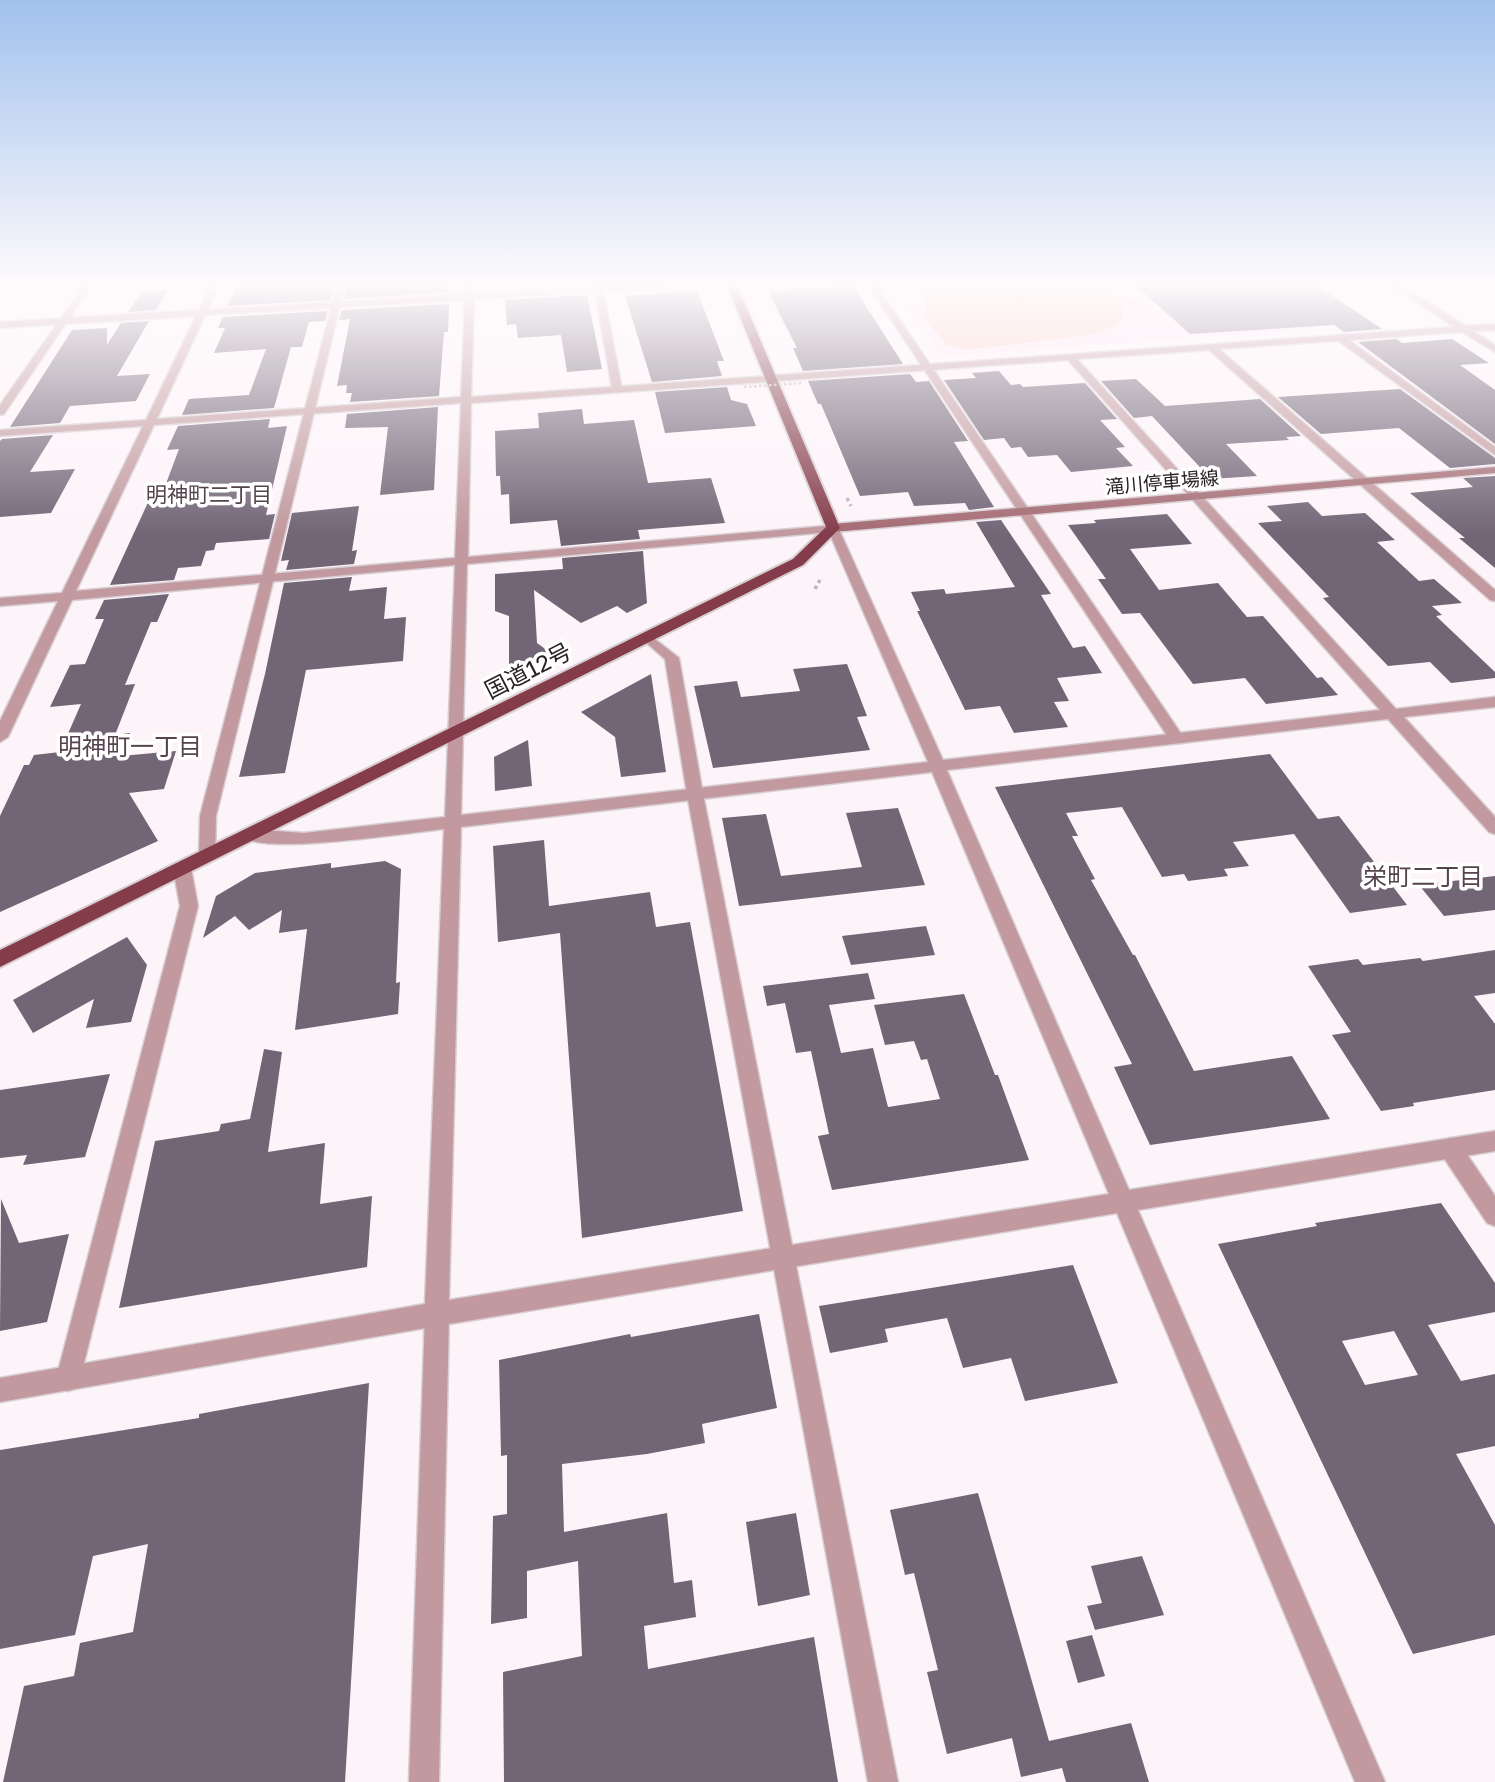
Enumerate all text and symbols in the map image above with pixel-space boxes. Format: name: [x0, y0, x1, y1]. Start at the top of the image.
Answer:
street label: 滝川停車場線: [1104, 465, 1220, 498]
district label: 明神町二丁目: [146, 481, 272, 507]
street label: 国道12号: [480, 636, 576, 704]
district label: 明神町一丁目: [58, 731, 202, 760]
district label: 栄町二丁目: [1363, 861, 1483, 890]

